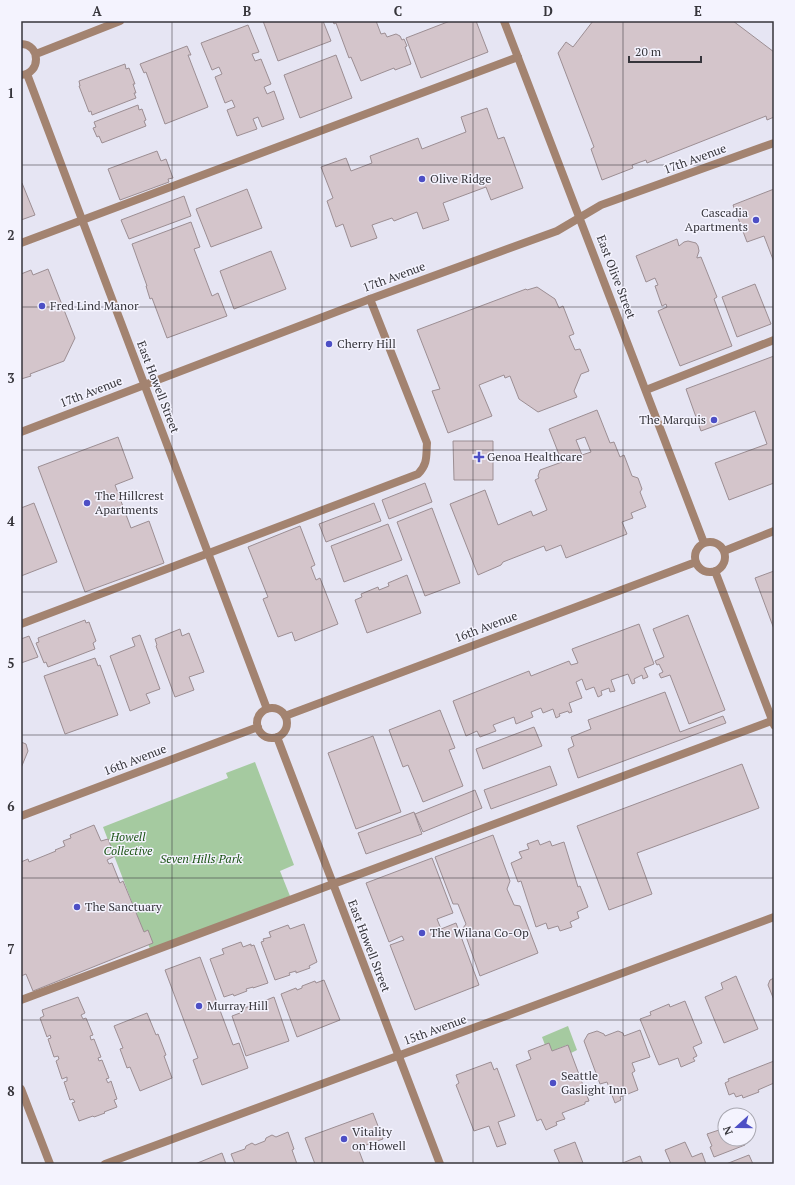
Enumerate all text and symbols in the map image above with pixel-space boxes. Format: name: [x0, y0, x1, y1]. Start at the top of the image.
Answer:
text: A: [92, 2, 102, 20]
text: B: [243, 2, 251, 20]
text: C: [394, 2, 402, 20]
text: D: [543, 2, 553, 20]
text: E: [694, 2, 702, 20]
scale bar: [629, 38, 701, 64]
text: 20 m: [635, 44, 662, 59]
text: 1: [7, 84, 15, 102]
street label: 17th Avenue: [661, 140, 728, 177]
place label: Olive Ridge: [430, 171, 491, 186]
marker: Olive Ridge: [417, 174, 427, 184]
place label: Cascadia Apartments: [685, 205, 748, 234]
marker: Cascadia Apartments: [751, 215, 761, 225]
text: 2: [7, 226, 15, 244]
street label: East Olive Street: [594, 233, 640, 321]
street label: 17th Avenue: [360, 258, 427, 295]
place label: Fred Lind Manor: [50, 298, 139, 313]
marker: Fred Lind Manor: [37, 301, 47, 311]
place label: Cherry Hill: [337, 336, 396, 351]
street label: East Howell Street: [134, 339, 183, 436]
marker: Cherry Hill: [324, 339, 334, 349]
text: 3: [7, 369, 15, 387]
street label: 17th Avenue: [57, 373, 124, 410]
place label: The Marquis: [639, 412, 706, 427]
marker: The Marquis: [709, 415, 719, 425]
place label: Genoa Healthcare: [487, 449, 582, 464]
marker: Genoa Healthcare: [474, 452, 484, 462]
place label: The Hillcrest Apartments: [95, 488, 164, 517]
marker: The Hillcrest Apartments: [82, 498, 92, 508]
text: 4: [7, 512, 15, 530]
street label: 16th Avenue: [452, 608, 519, 645]
text: 5: [7, 654, 15, 672]
street label: 16th Avenue: [101, 741, 168, 778]
text: 6: [7, 797, 15, 815]
park label: Howell Collective: [104, 829, 153, 858]
park label: Seven Hills Park: [160, 851, 242, 866]
street label: East Howell Street: [345, 898, 394, 995]
place label: The Sanctuary: [85, 899, 163, 914]
marker: The Sanctuary: [72, 902, 82, 912]
place label: The Wilana Co-Op: [430, 925, 529, 940]
marker: The Wilana Co-Op: [417, 928, 427, 938]
text: 7: [7, 940, 15, 958]
place label: Murray Hill: [207, 998, 269, 1013]
marker: Murray Hill: [194, 1001, 204, 1011]
street label: 15th Avenue: [401, 1011, 469, 1048]
place label: Seattle Gaslight Inn: [561, 1068, 627, 1097]
marker: Seattle Gaslight Inn: [548, 1078, 558, 1088]
text: 8: [7, 1082, 15, 1100]
north arrow: [717, 1107, 757, 1147]
place label: Vitality on Howell: [352, 1124, 406, 1153]
text: N: [719, 1124, 736, 1137]
marker: Vitality on Howell: [339, 1134, 349, 1144]

